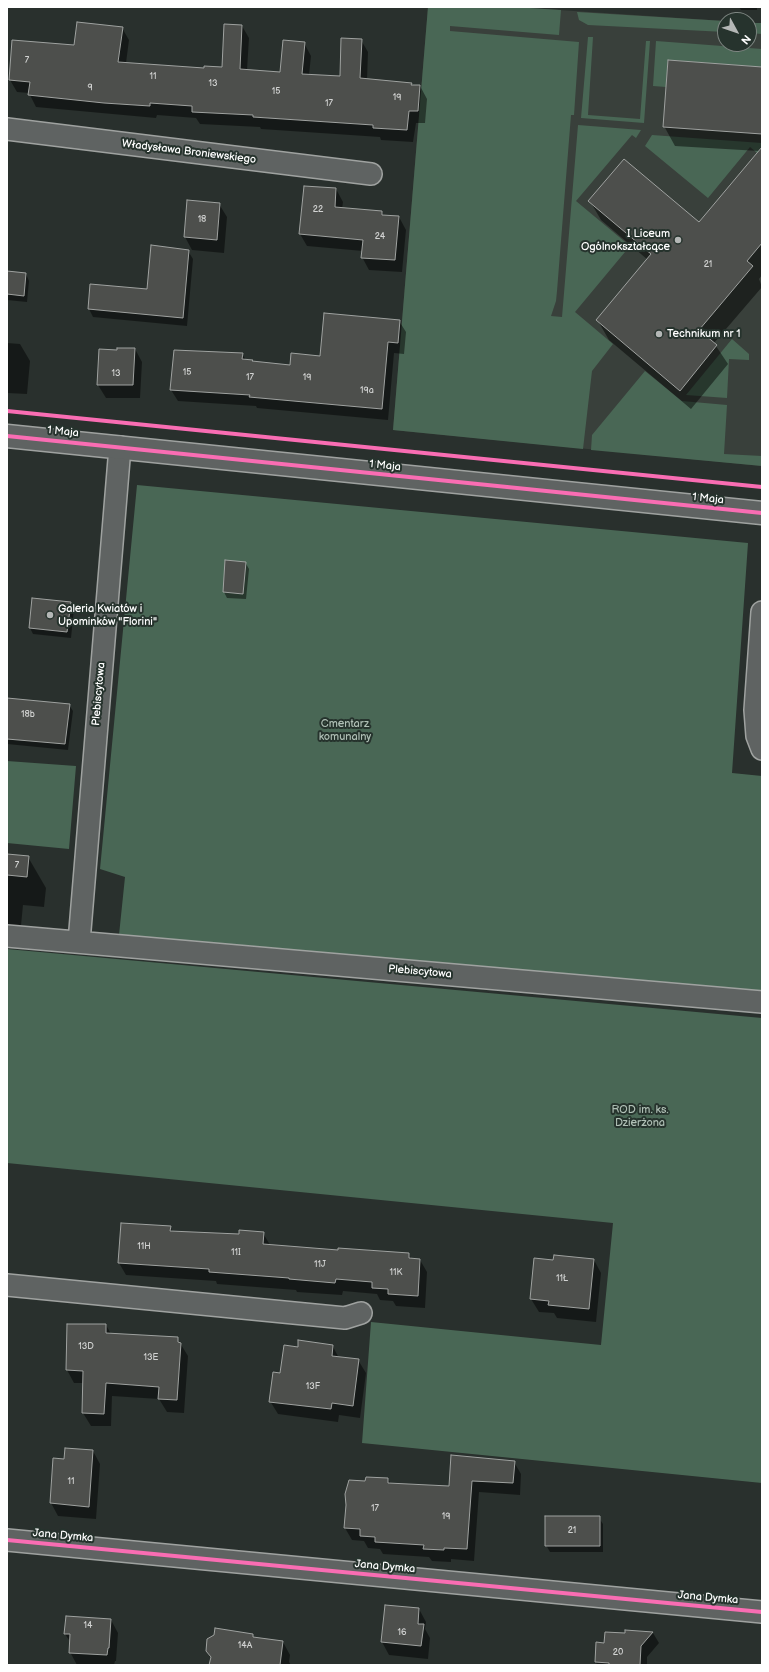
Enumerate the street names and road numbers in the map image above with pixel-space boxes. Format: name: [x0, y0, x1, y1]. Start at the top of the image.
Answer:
street label: Władysława Broniewskiego: [121, 137, 257, 167]
street label: 1 Maja: [47, 424, 79, 440]
street label: 1 Maja: [369, 458, 401, 474]
street label: 1 Maja: [692, 491, 724, 507]
street label: Plebiscytowa: [90, 662, 108, 726]
street label: Plebiscytowa: [388, 963, 452, 981]
street label: Jana Dymka: [32, 1527, 94, 1545]
street label: Jana Dymka: [354, 1558, 416, 1576]
street label: Jana Dymka: [677, 1589, 739, 1607]

